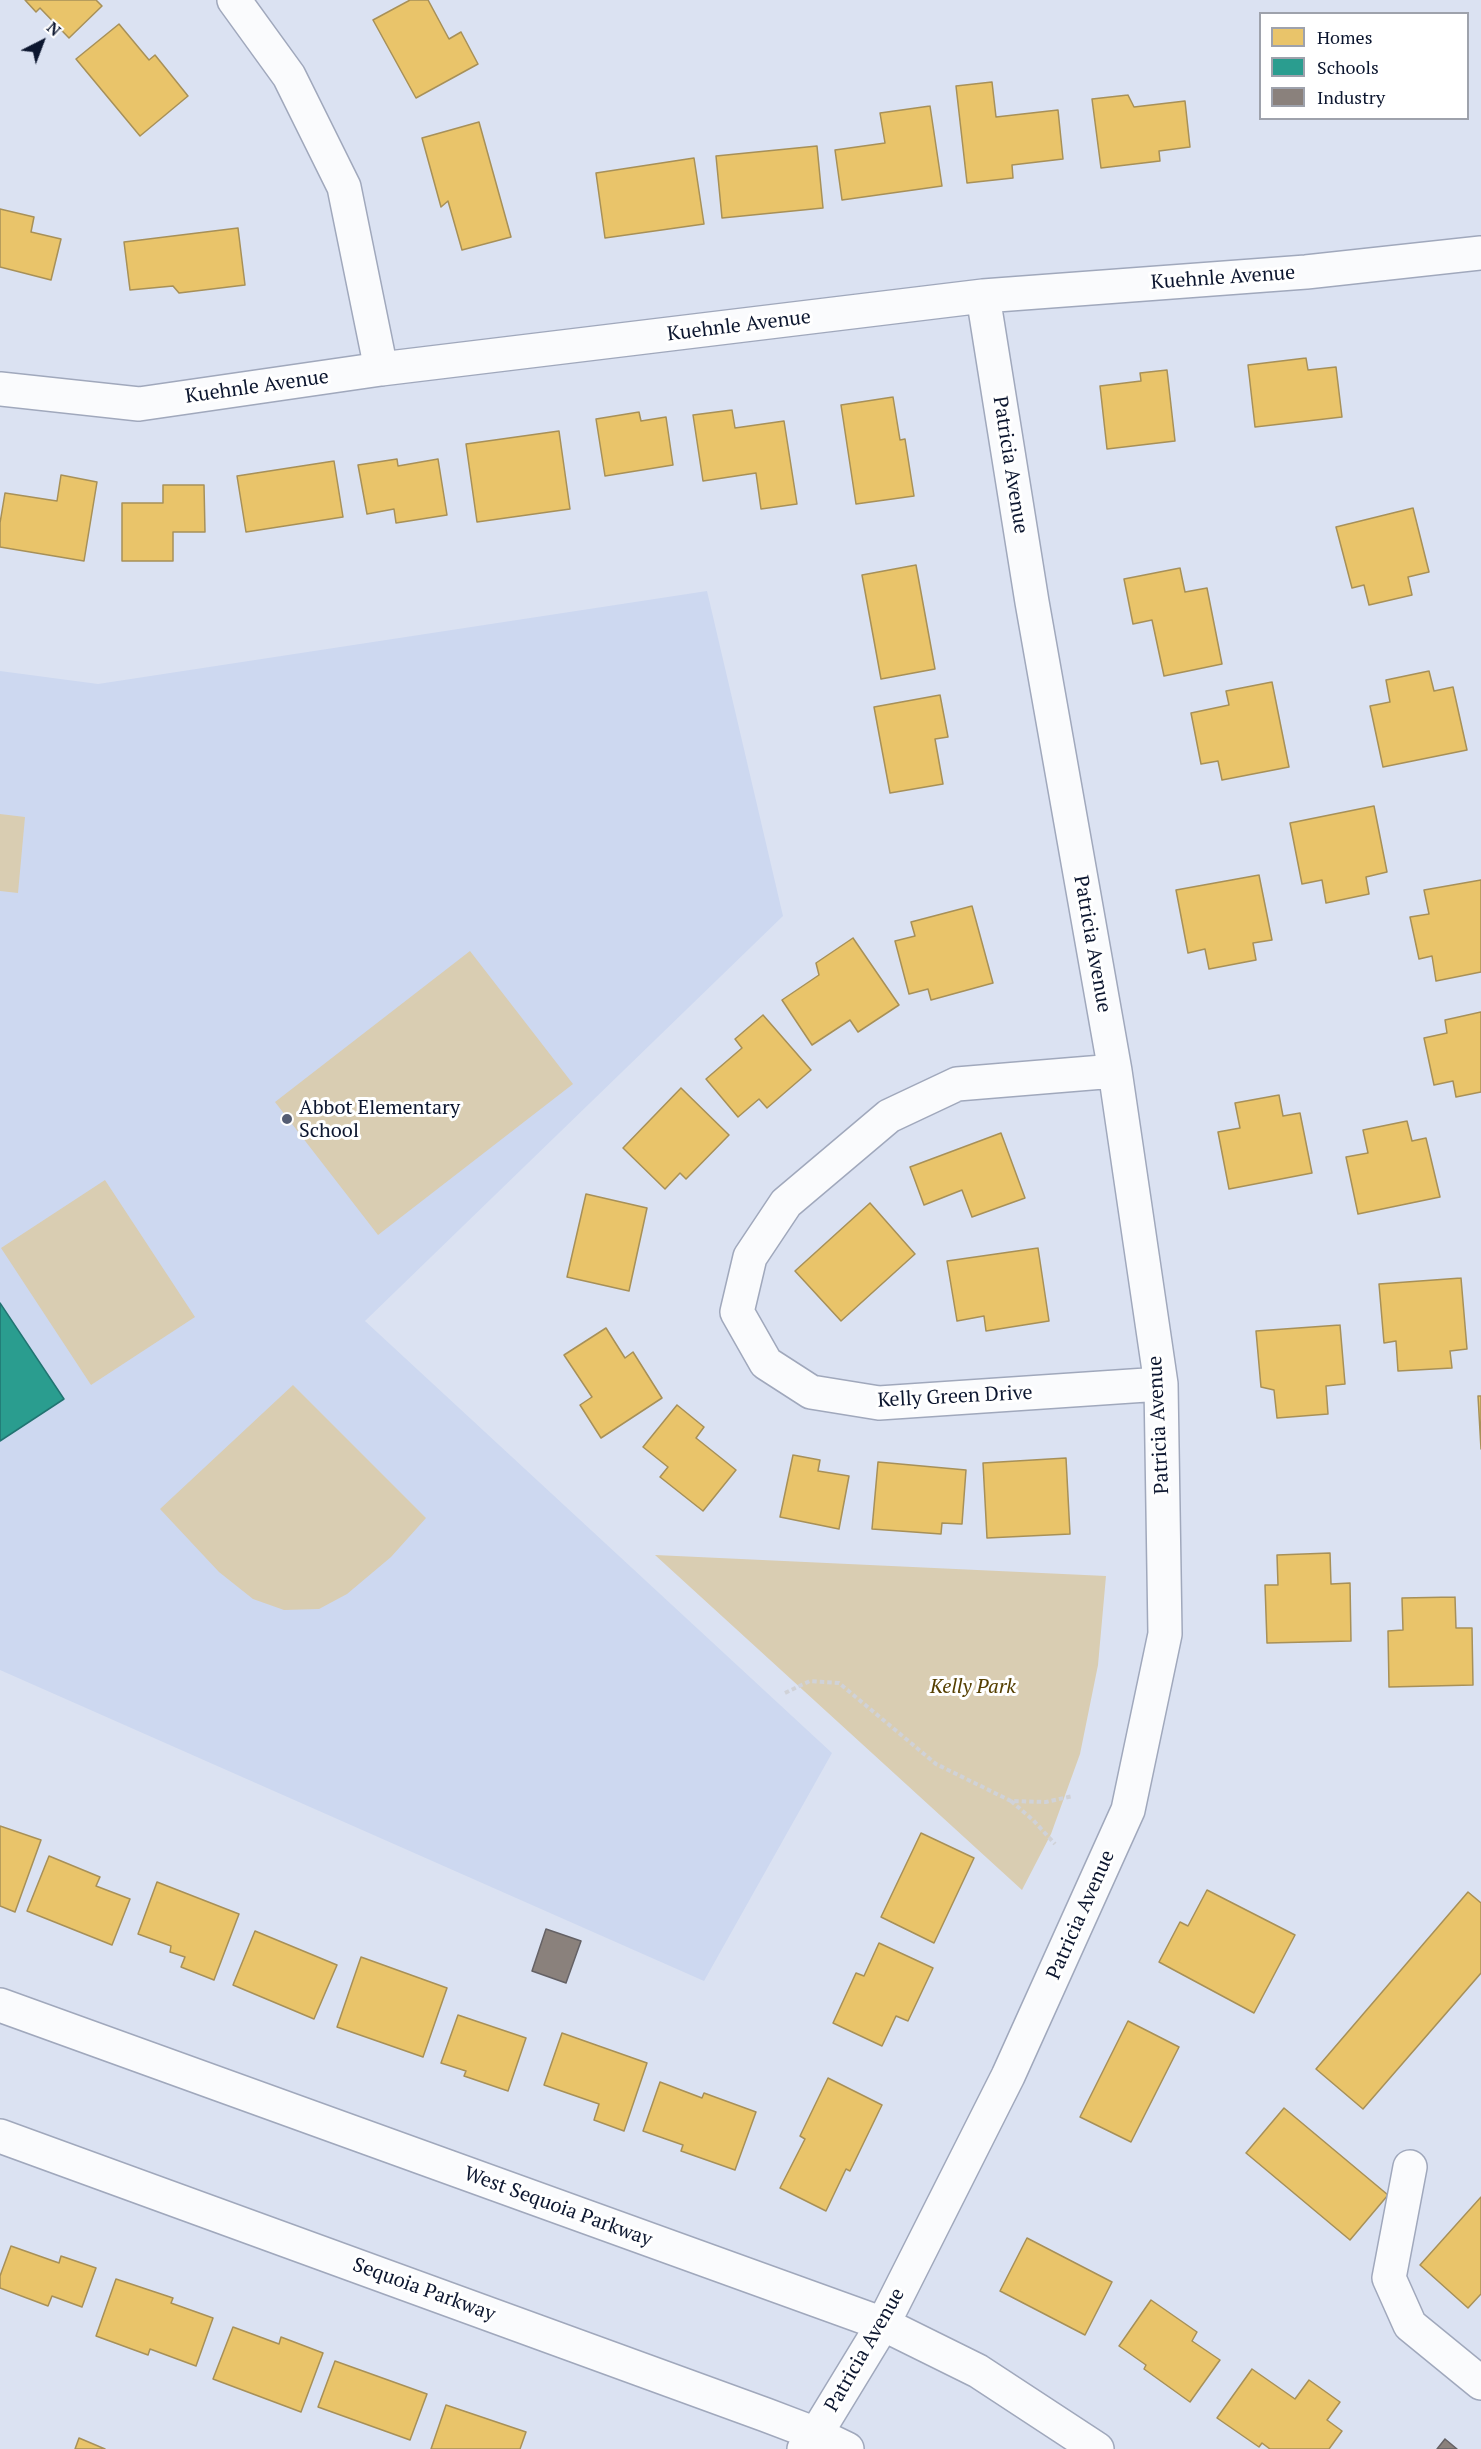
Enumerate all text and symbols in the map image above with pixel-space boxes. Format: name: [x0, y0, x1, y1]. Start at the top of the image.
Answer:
north arrow: [12, 12, 72, 72]
legend: [1259, 12, 1469, 120]
text: N: [42, 16, 66, 41]
text: Homes: [1317, 25, 1372, 49]
text: Schools: [1317, 55, 1379, 79]
text: Industry: [1317, 85, 1385, 109]
street label: Kuehnle Avenue: [1150, 261, 1296, 295]
street label: Kuehnle Avenue: [666, 305, 812, 347]
street label: Kuehnle Avenue: [184, 365, 330, 409]
street label: Patricia Avenue: [987, 395, 1033, 535]
street label: Patricia Avenue: [1068, 874, 1116, 1014]
place label: Abbot Elementary School: [299, 1096, 460, 1143]
marker: Abbot Elementary School: [280, 1112, 294, 1126]
street label: Patricia Avenue: [1143, 1355, 1175, 1495]
street label: Kelly Green Drive: [877, 1381, 1033, 1413]
park label: Kelly Park: [930, 1675, 1016, 1699]
street label: Patricia Avenue: [1042, 1847, 1120, 1983]
street label: West Sequoia Parkway: [461, 2162, 655, 2252]
street label: Sequoia Parkway: [349, 2253, 499, 2327]
street label: Patricia Avenue: [820, 2284, 910, 2416]

